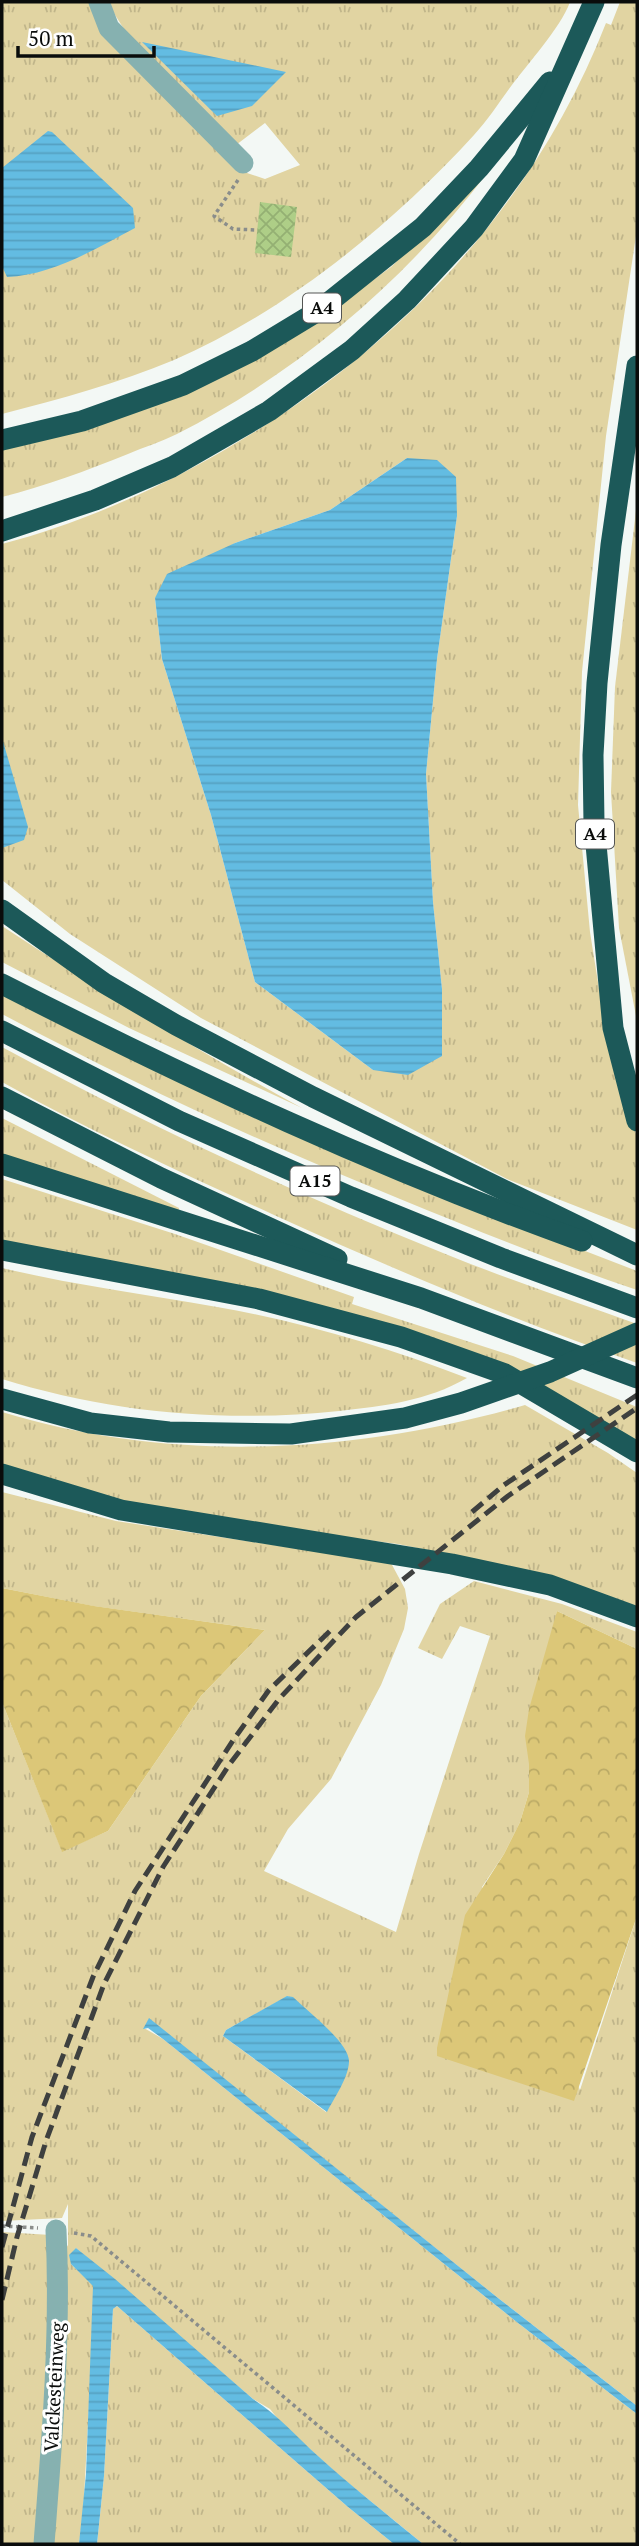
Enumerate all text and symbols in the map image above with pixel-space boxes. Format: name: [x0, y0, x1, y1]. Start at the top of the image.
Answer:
scale bar: [18, 14, 154, 58]
text: 50 m: [28, 24, 74, 52]
road number: A4: [303, 294, 341, 322]
road number: A4: [576, 820, 614, 848]
road number: A15: [290, 1166, 340, 1196]
street label: Valckesteinweg: [38, 2321, 69, 2452]

